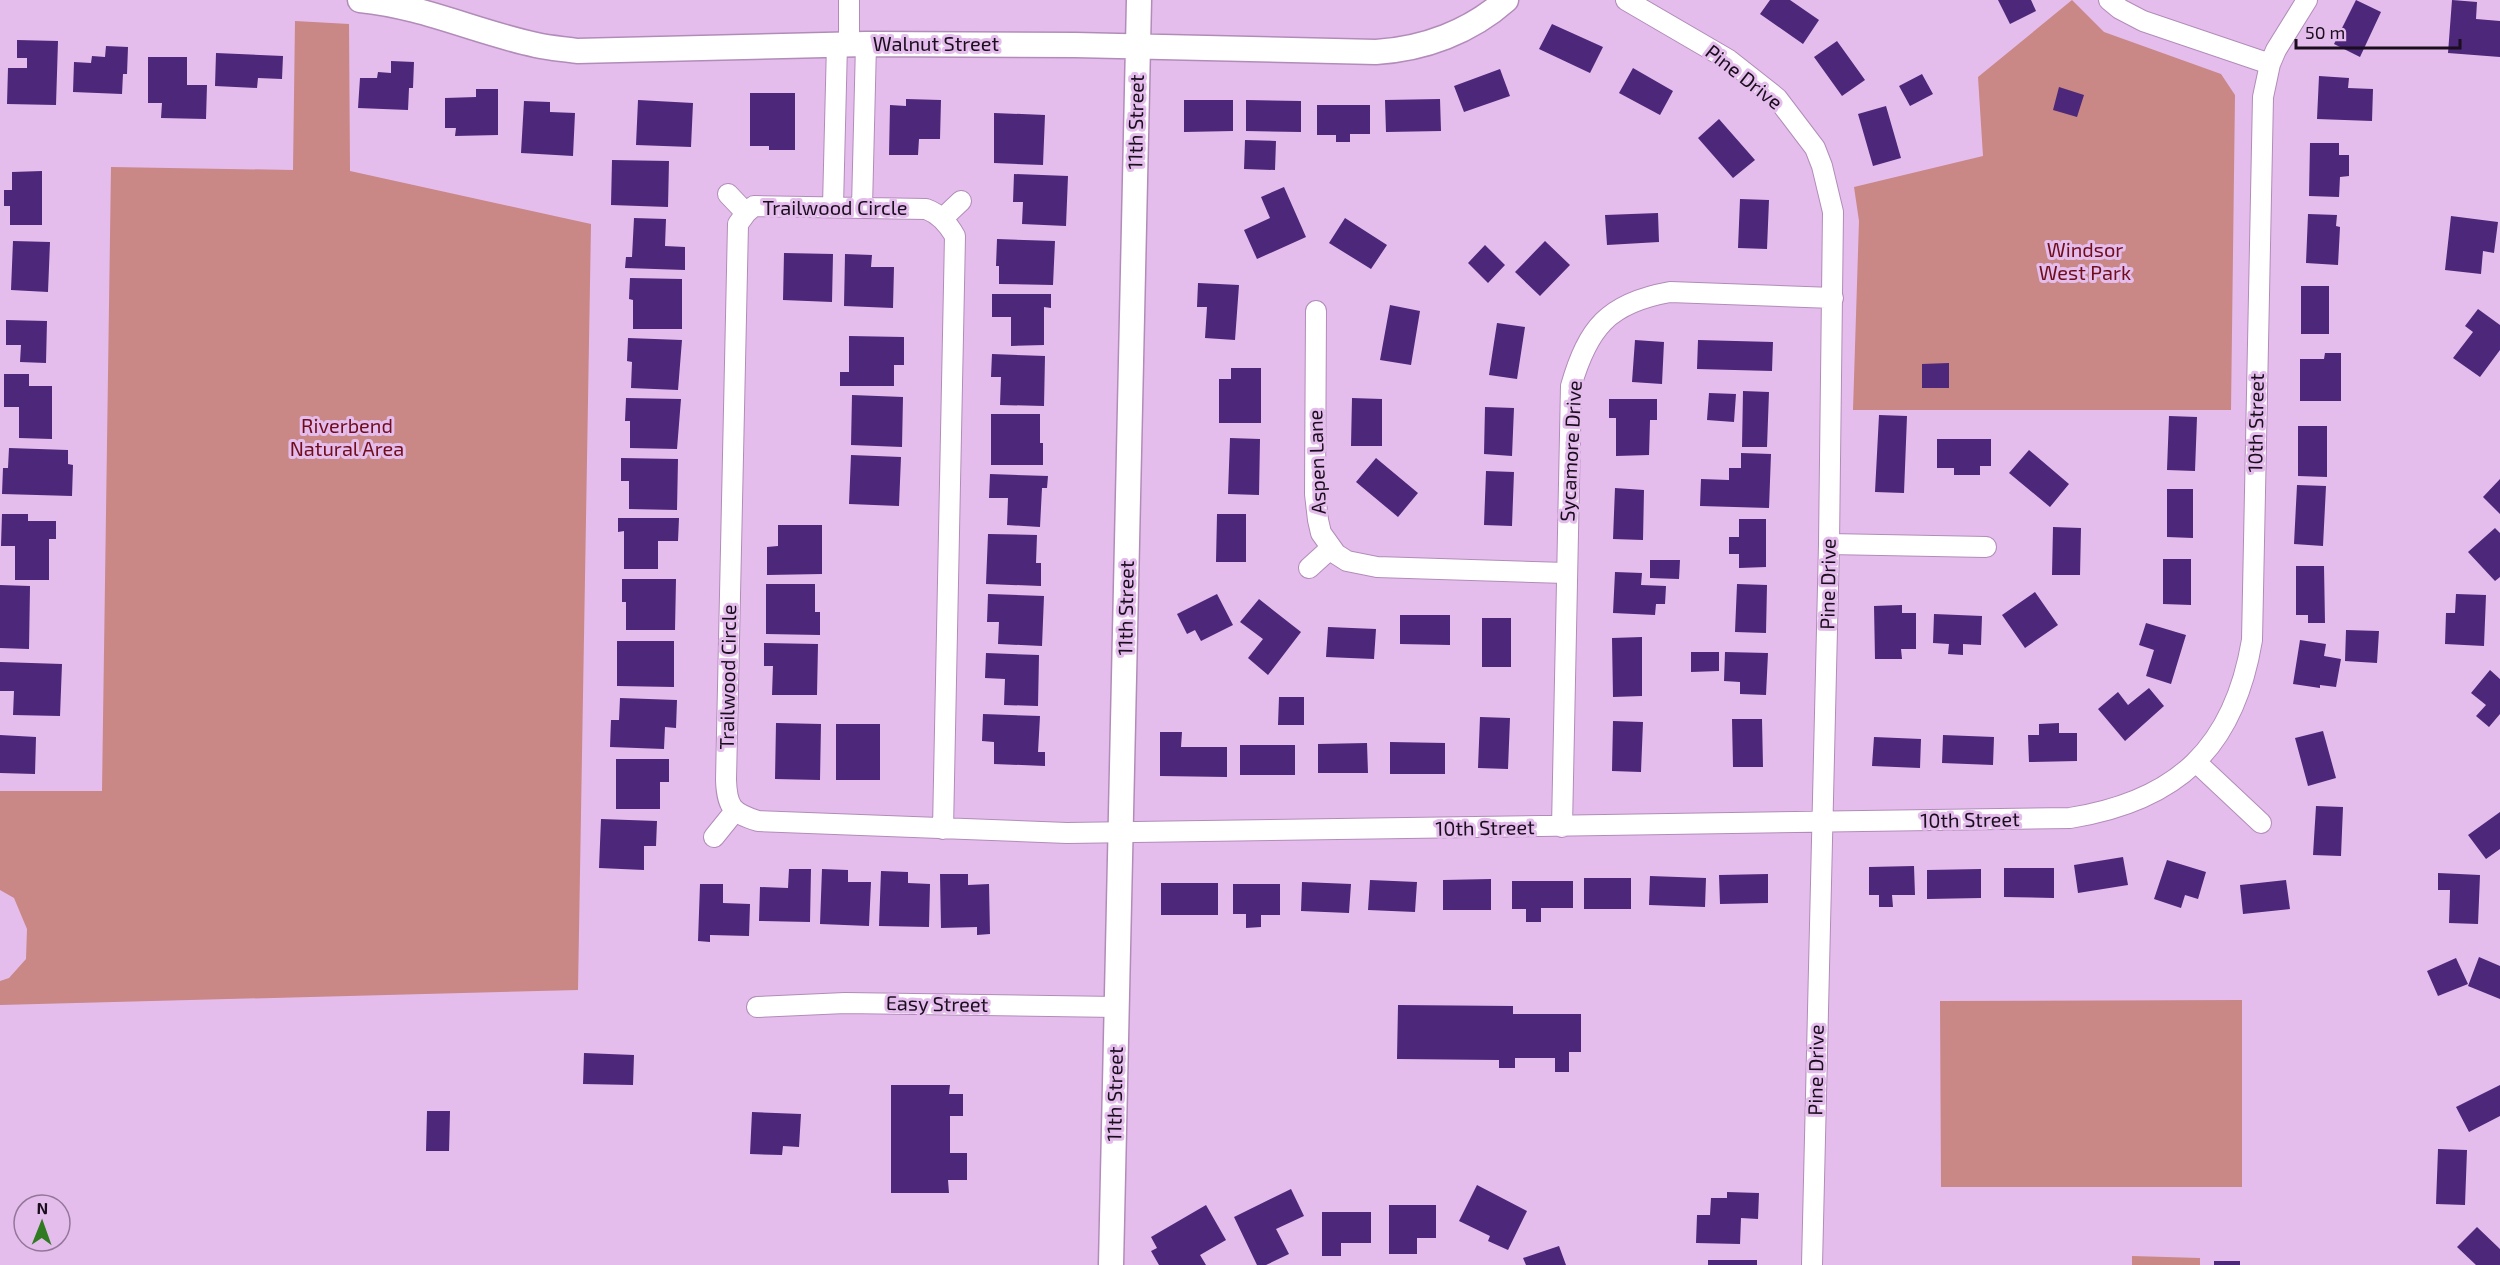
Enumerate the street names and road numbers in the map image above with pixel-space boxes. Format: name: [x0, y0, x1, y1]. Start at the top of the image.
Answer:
street label: Walnut Street: [873, 31, 1000, 55]
street label: Pine Drive: [1701, 39, 1788, 114]
street label: 11th Street: [1122, 74, 1148, 170]
street label: Trailwood Circle: [762, 195, 908, 219]
street label: 10th Street: [2242, 373, 2268, 473]
street label: Sycamore Drive: [1554, 380, 1586, 522]
street label: Aspen Lane: [1302, 409, 1330, 515]
street label: Pine Drive: [1814, 538, 1840, 630]
street label: 11th Street: [1112, 560, 1138, 656]
street label: Trailwood Circle: [714, 604, 740, 750]
street label: 10th Street: [1920, 806, 2020, 832]
street label: 10th Street: [1435, 814, 1535, 840]
street label: Easy Street: [886, 990, 989, 1016]
street label: Pine Drive: [1802, 1024, 1828, 1116]
street label: 11th Street: [1101, 1046, 1127, 1142]

